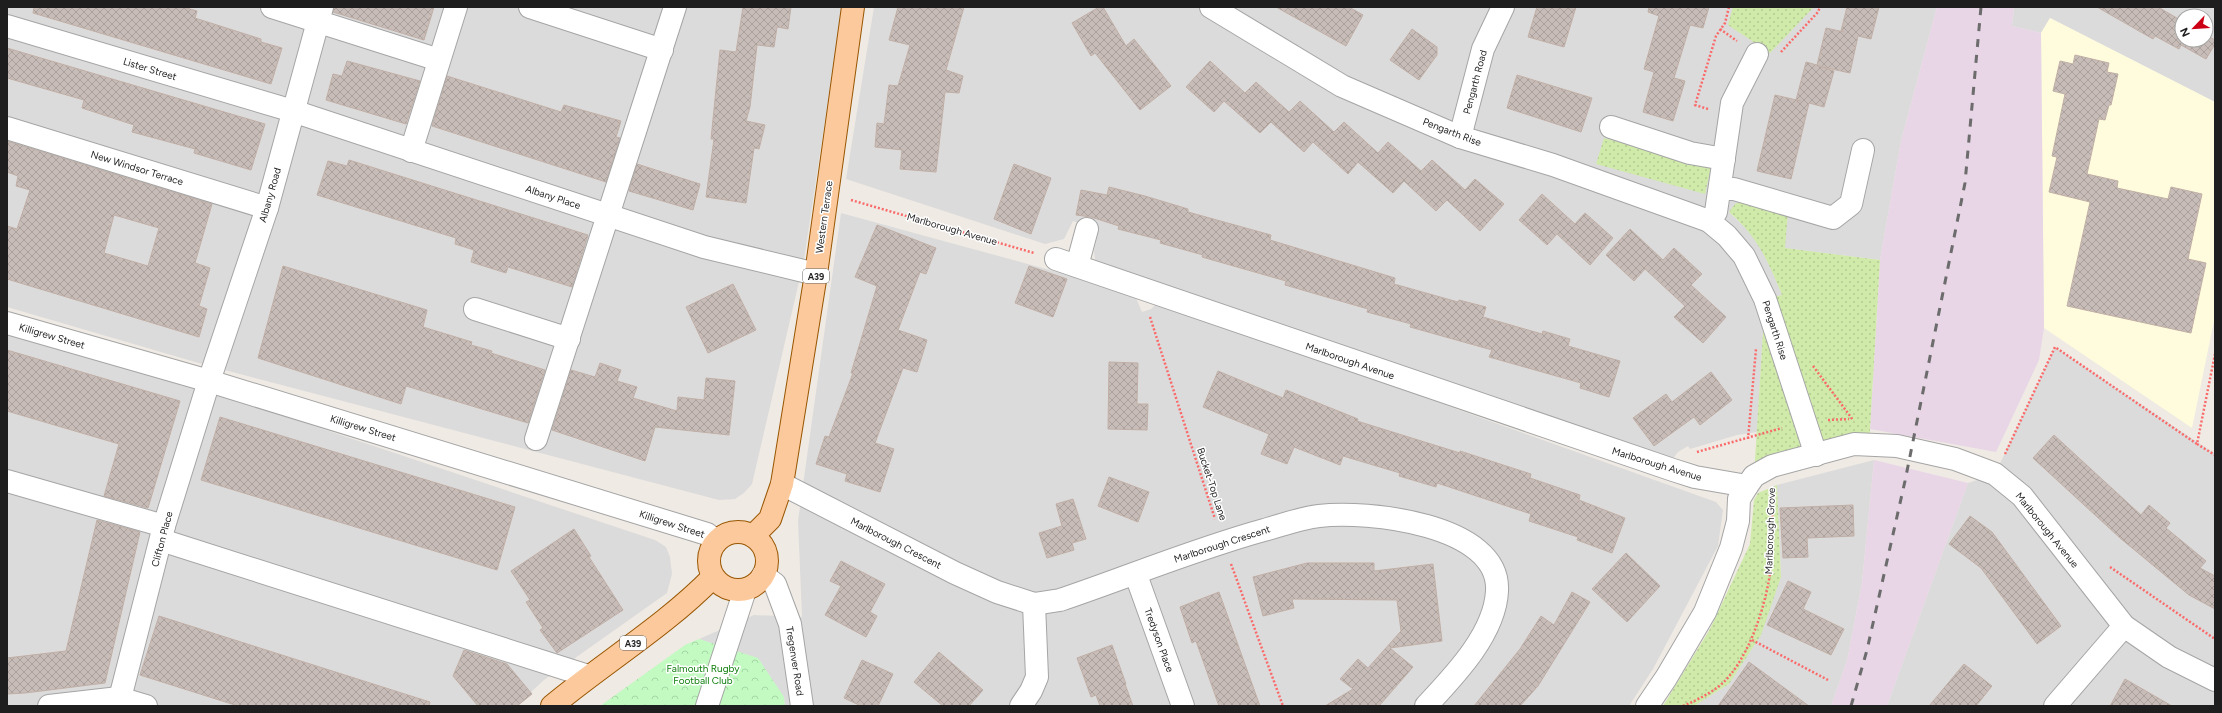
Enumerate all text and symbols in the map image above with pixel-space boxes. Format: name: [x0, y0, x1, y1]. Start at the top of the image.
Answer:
north arrow: [2174, 8, 2214, 48]
text: N: [2178, 25, 2193, 39]
street label: Pengarth Road: [1460, 48, 1490, 116]
street label: Lister Street: [122, 55, 179, 83]
street label: Pengarth Rise: [1421, 115, 1484, 149]
street label: New Windsor Terrace: [89, 148, 185, 188]
street label: Albany Road: [256, 166, 284, 224]
street label: Western Terrace: [812, 179, 836, 254]
street label: Albany Place: [524, 182, 583, 212]
street label: Marlborough Avenue: [905, 210, 999, 248]
road number: A39: [803, 269, 829, 283]
street label: Pengarth Rise: [1759, 299, 1791, 362]
street label: Killigrew Street: [18, 320, 87, 352]
street label: Marlborough Avenue: [1304, 340, 1397, 383]
street label: Killigrew Street: [329, 412, 398, 444]
street label: Marlborough Avenue: [1610, 444, 1704, 484]
street label: Bucket-Top Lane: [1194, 446, 1230, 523]
street label: Marlborough Grove: [1762, 487, 1778, 575]
street label: Marlborough Avenue: [2013, 490, 2082, 571]
street label: Killigrew Street: [638, 507, 707, 541]
street label: Clifton Place: [148, 509, 176, 568]
street label: Marlborough Crescent: [848, 514, 944, 572]
street label: Marlborough Crescent: [1172, 522, 1272, 566]
street label: Tredyson Place: [1141, 606, 1177, 674]
street label: Tregenver Road: [783, 625, 807, 697]
road number: A39: [620, 636, 646, 650]
park label: Falmouth Rugby Football Club: [666, 662, 740, 687]

